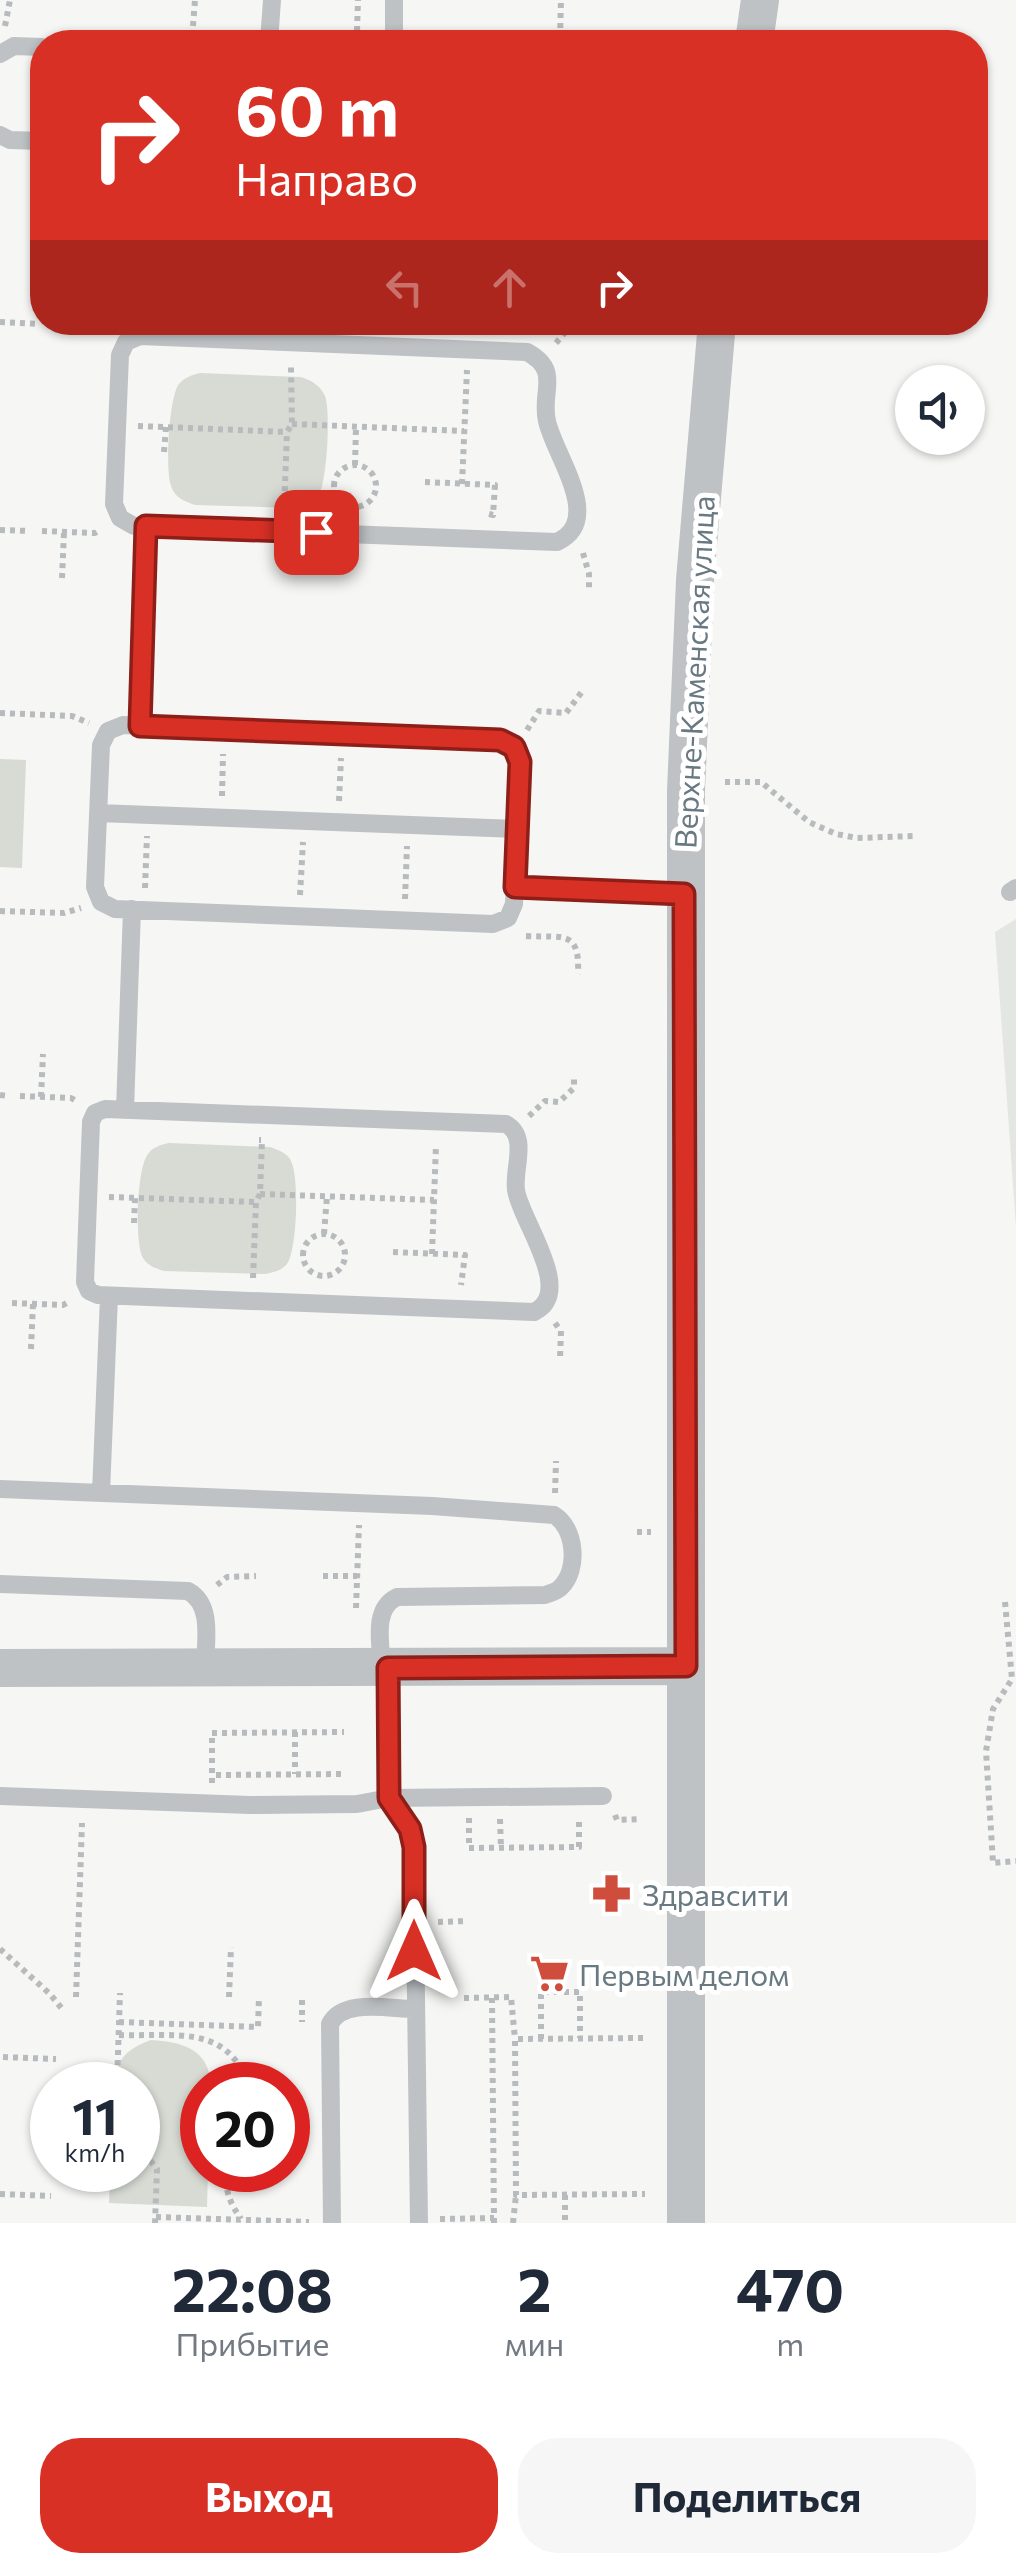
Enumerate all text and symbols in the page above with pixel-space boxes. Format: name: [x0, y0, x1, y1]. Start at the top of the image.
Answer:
text: 60 m: [235, 65, 399, 150]
icon: right: [70, 70, 200, 200]
text: Направо: [235, 150, 418, 205]
icon: left: [377, 260, 432, 315]
icon: ahead: [482, 260, 537, 315]
icon: right: [587, 260, 642, 315]
map controls: [895, 365, 985, 455]
button: sound: [895, 365, 985, 455]
pin: [274, 490, 359, 575]
street label: Верхне-Каменская улица: [665, 494, 721, 850]
icon: arrive: [289, 505, 344, 560]
pharmacy icon: Здравсити: [591, 1872, 633, 1914]
place label: Здравсити: [642, 1875, 789, 1912]
position arrow: [362, 1899, 466, 2003]
supermarket icon: Первым делом: [528, 1952, 570, 1994]
place label: Первым делом: [579, 1955, 789, 1992]
speed limit sign: 20: [180, 2062, 310, 2192]
text: 11: [72, 2084, 118, 2145]
text: km/h: [65, 2137, 125, 2167]
text: 22:08: [172, 2251, 333, 2324]
text: 2: [517, 2251, 552, 2324]
text: 470: [736, 2251, 844, 2324]
text: Прибытие: [176, 2323, 329, 2363]
text: мин: [505, 2323, 564, 2363]
text: m: [776, 2323, 804, 2363]
button: Выход: [40, 2438, 498, 2553]
button: Поделиться: [518, 2438, 976, 2553]

